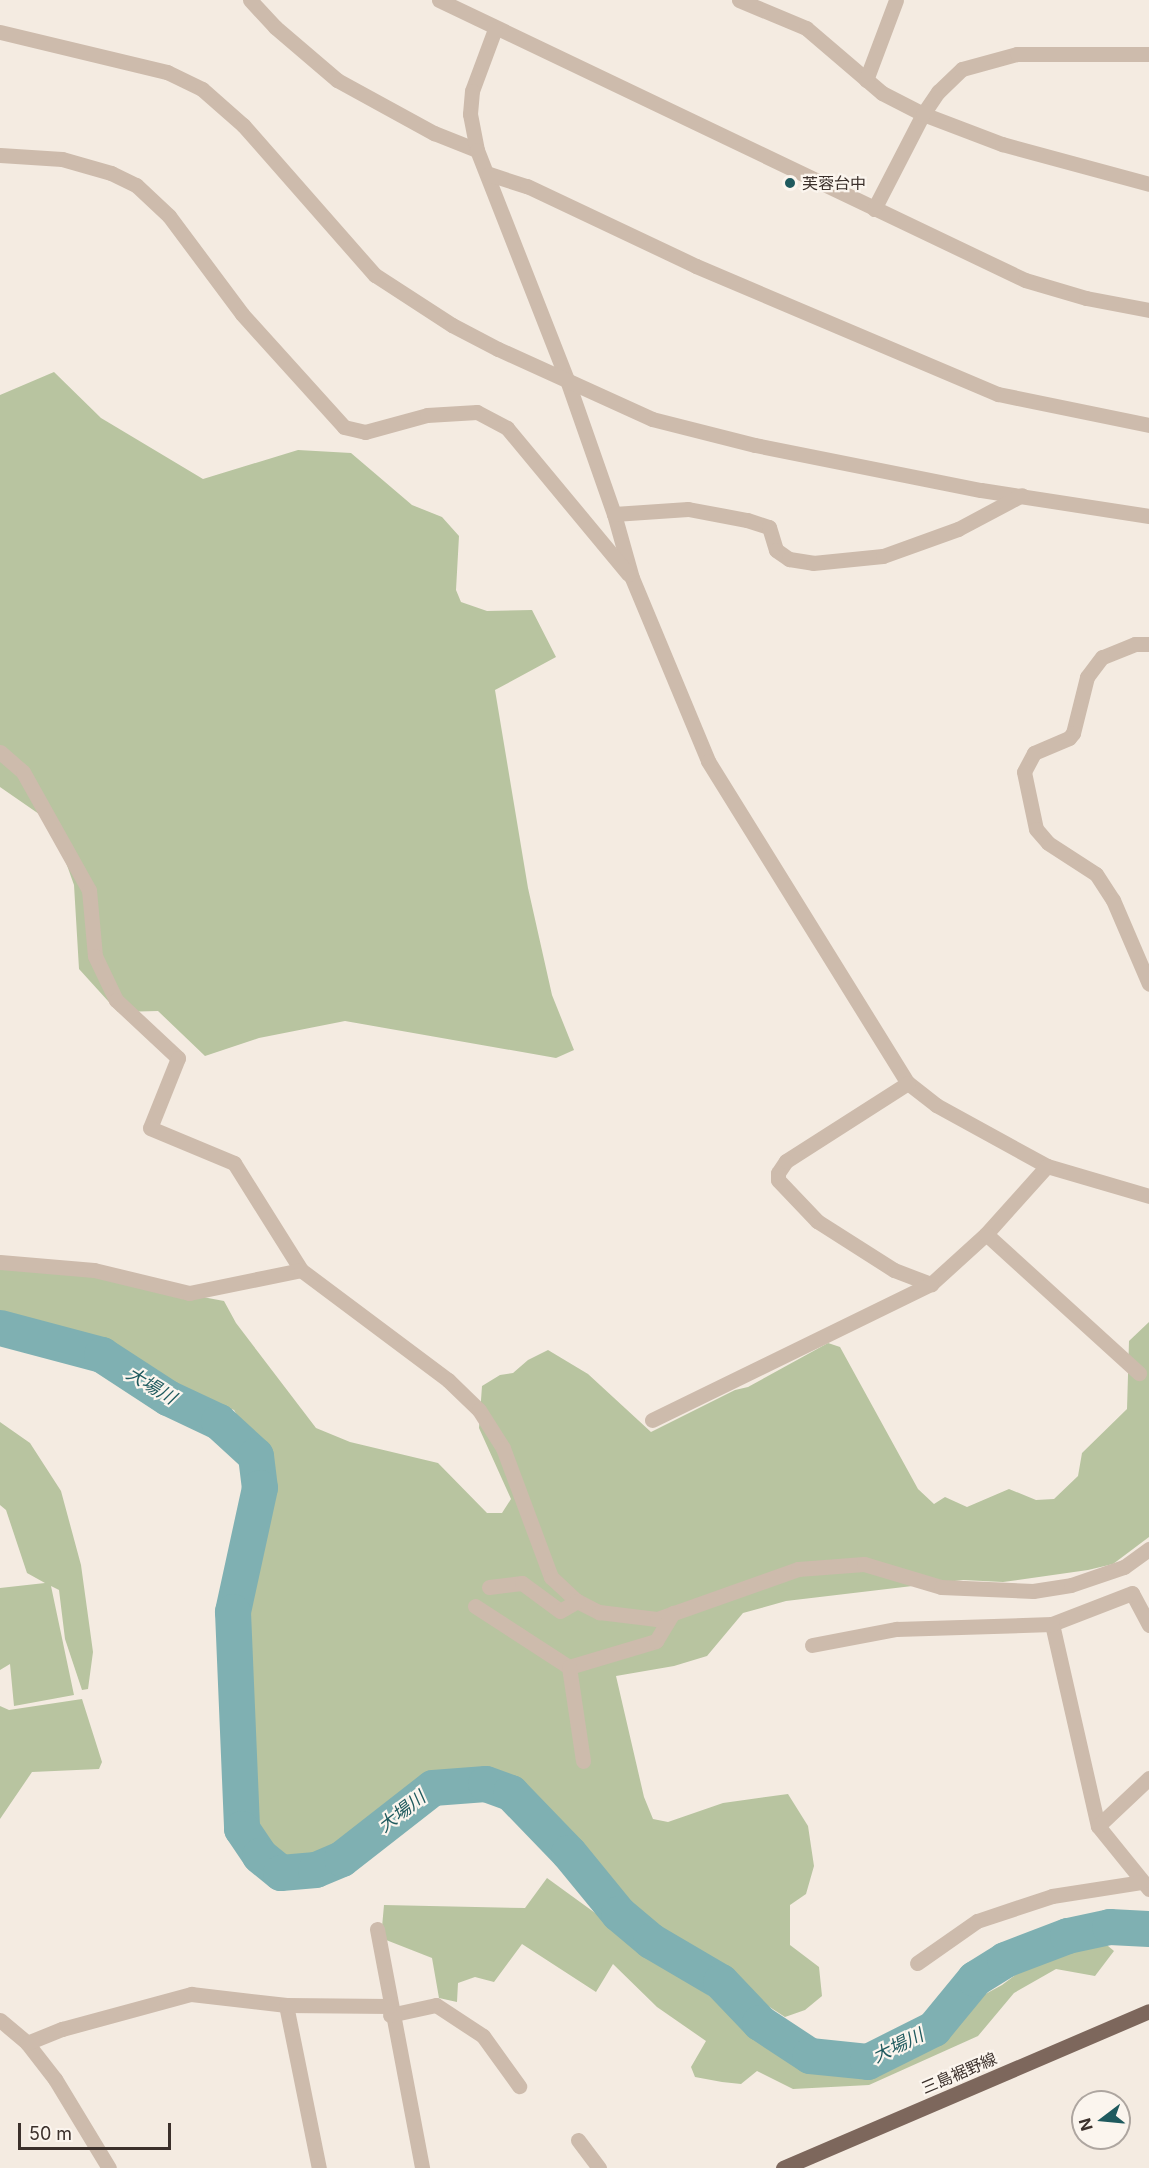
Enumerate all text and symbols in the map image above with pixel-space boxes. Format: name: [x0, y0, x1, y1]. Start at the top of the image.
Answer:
place label: 芙蓉台中: [802, 173, 866, 193]
marker: 芙蓉台中: [783, 176, 797, 190]
water label: 大場川: [122, 1363, 180, 1409]
water label: 大場川: [374, 1787, 430, 1837]
water label: 大場川: [869, 2024, 927, 2068]
street label: 三島裾野線: [918, 2049, 1000, 2097]
north arrow: [1071, 2090, 1131, 2150]
scale bar: [21, 2111, 174, 2149]
text: N: [1074, 2116, 1097, 2133]
text: 50 m: [29, 2123, 72, 2144]

